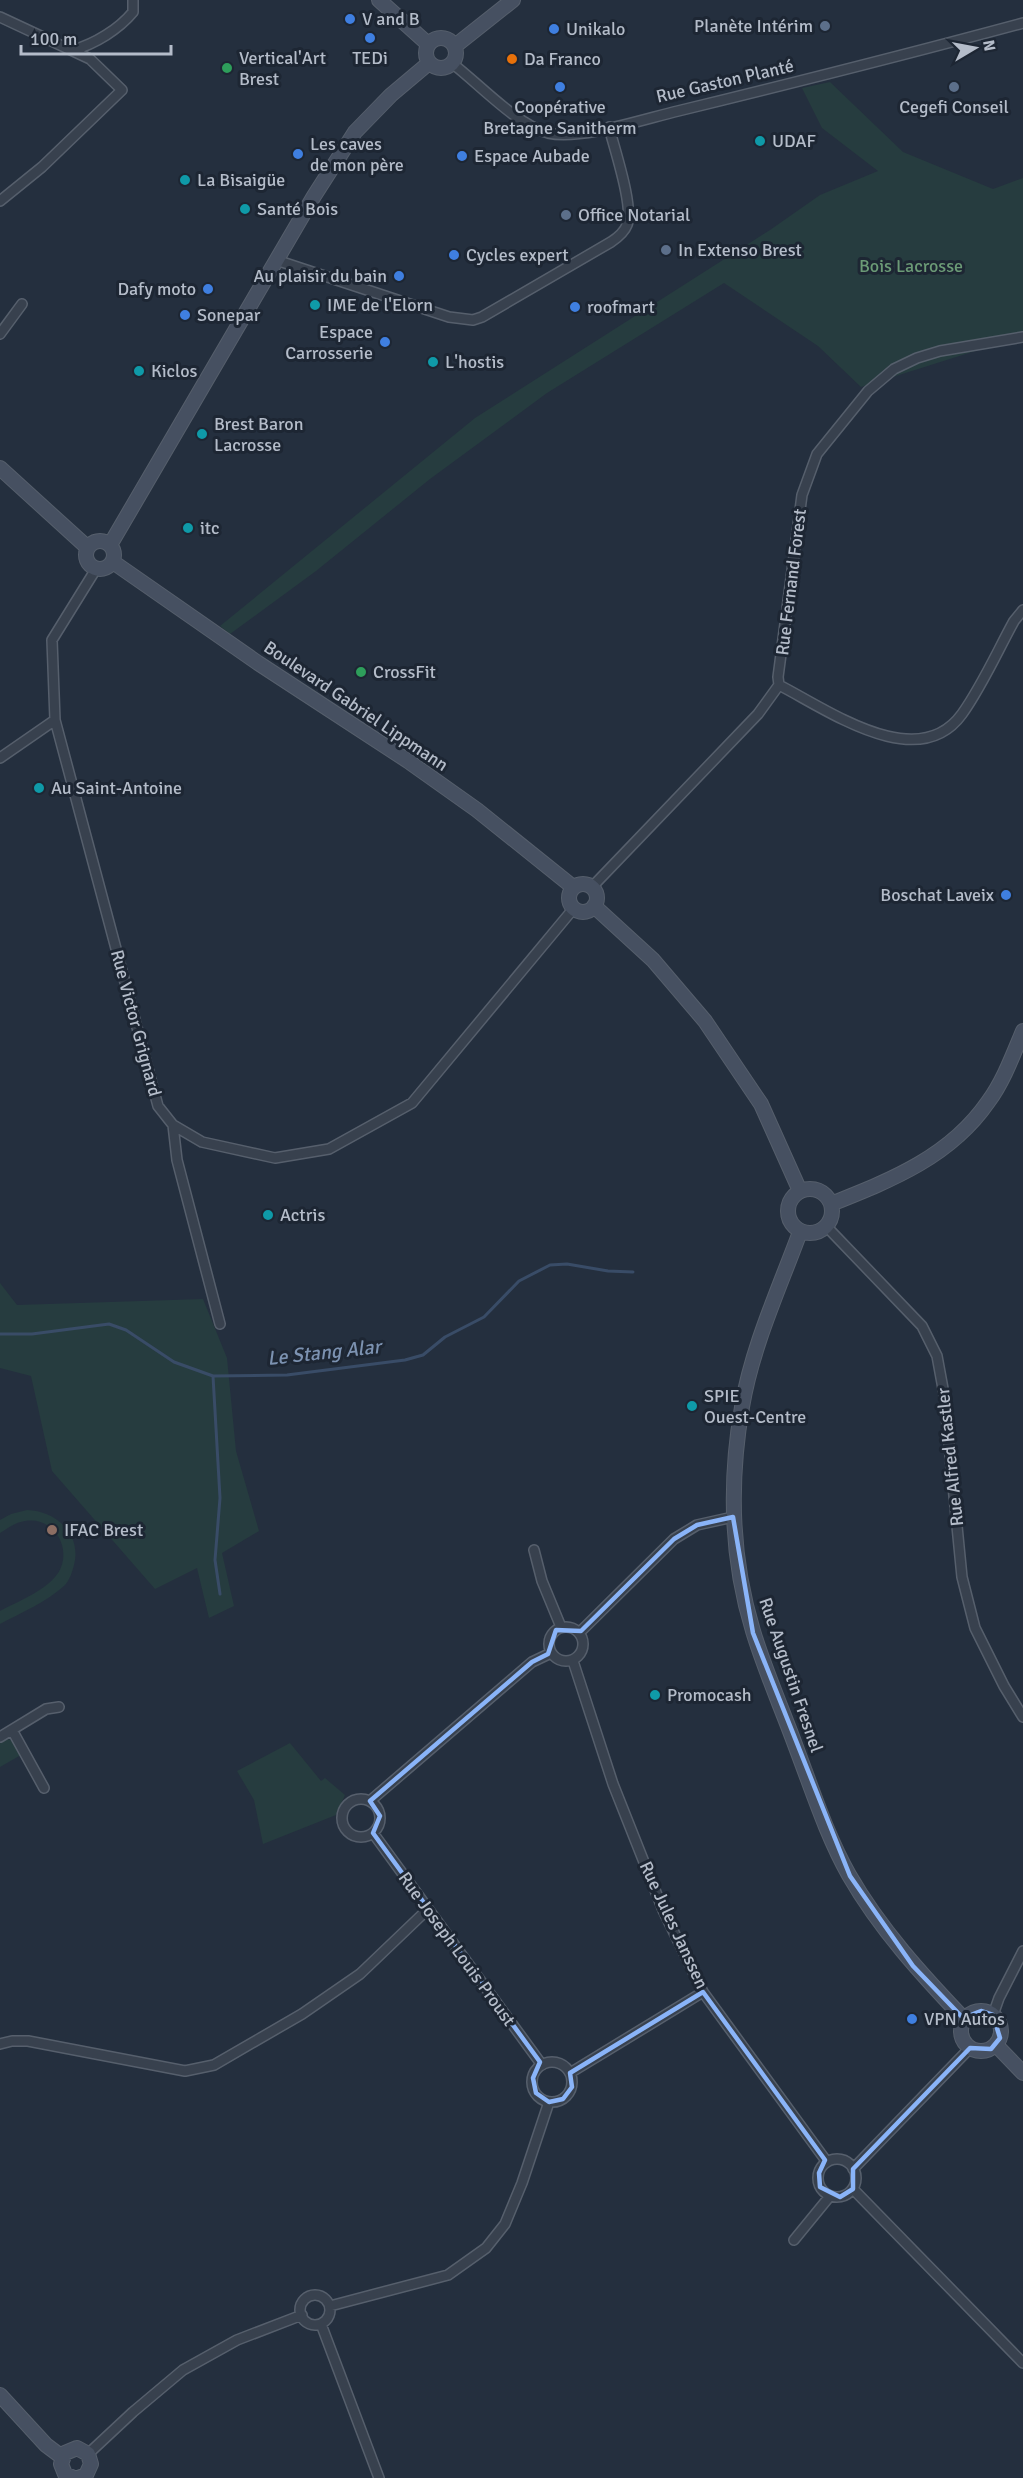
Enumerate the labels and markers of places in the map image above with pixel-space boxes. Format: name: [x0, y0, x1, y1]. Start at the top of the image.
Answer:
place label: V and B: [362, 8, 420, 30]
marker: V and B: [343, 12, 357, 26]
place label: Planète Intérim: [694, 15, 813, 37]
place label: Unikalo: [566, 18, 625, 40]
marker: Planète Intérim: [818, 19, 832, 33]
marker: Unikalo: [547, 22, 561, 36]
marker: TEDi: [363, 31, 377, 45]
place label: Vertical'Art Brest: [239, 47, 326, 90]
place label: TEDi: [352, 47, 388, 69]
place label: Da Franco: [524, 48, 601, 70]
marker: Da Franco: [505, 52, 519, 66]
marker: Vertical'Art Brest: [220, 61, 234, 75]
marker: Coopérative Bretagne Sanitherm: [553, 80, 567, 94]
marker: Cegefi Conseil: [947, 80, 961, 94]
place label: Coopérative Bretagne Sanitherm: [483, 96, 637, 139]
place label: Cegefi Conseil: [899, 96, 1009, 118]
place label: UDAF: [772, 130, 816, 152]
place label: Les caves de mon père: [310, 133, 404, 176]
marker: UDAF: [753, 134, 767, 148]
place label: Espace Aubade: [474, 145, 590, 167]
marker: Les caves de mon père: [291, 147, 305, 161]
marker: Espace Aubade: [455, 149, 469, 163]
place label: La Bisaigüe: [197, 169, 285, 191]
marker: La Bisaigüe: [178, 173, 192, 187]
place label: Santé Bois: [257, 198, 338, 220]
marker: Santé Bois: [238, 202, 252, 216]
place label: Office Notarial: [578, 204, 690, 226]
marker: Office Notarial: [559, 208, 573, 222]
place label: In Extenso Brest: [678, 239, 802, 261]
marker: In Extenso Brest: [659, 243, 673, 257]
place label: Cycles expert: [466, 244, 569, 266]
marker: Cycles expert: [447, 248, 461, 262]
place label: Au plaisir du bain: [253, 265, 387, 287]
marker: Au plaisir du bain: [392, 269, 406, 283]
place label: Dafy moto: [117, 278, 196, 300]
marker: Dafy moto: [201, 282, 215, 296]
place label: IME de l'Elorn: [327, 294, 433, 316]
place label: roofmart: [587, 296, 655, 318]
marker: IME de l'Elorn: [308, 298, 322, 312]
marker: roofmart: [568, 300, 582, 314]
place label: Sonepar: [197, 304, 261, 326]
marker: Sonepar: [178, 308, 192, 322]
place label: Espace Carrosserie: [285, 321, 373, 364]
marker: Espace Carrosserie: [378, 335, 392, 349]
place label: L'hostis: [445, 351, 504, 373]
marker: L'hostis: [426, 355, 440, 369]
place label: Kiclos: [151, 360, 198, 382]
marker: Kiclos: [132, 364, 146, 378]
place label: Brest Baron Lacrosse: [214, 413, 304, 456]
marker: Brest Baron Lacrosse: [195, 427, 209, 441]
place label: itc: [200, 517, 219, 539]
marker: itc: [181, 521, 195, 535]
place label: CrossFit: [373, 661, 436, 683]
marker: CrossFit: [354, 665, 368, 679]
place label: Au Saint-Antoine: [51, 777, 182, 799]
marker: Au Saint-Antoine: [32, 781, 46, 795]
place label: Boschat Laveix: [880, 884, 995, 906]
marker: Boschat Laveix: [999, 888, 1013, 902]
place label: Actris: [280, 1204, 325, 1226]
marker: Actris: [261, 1208, 275, 1222]
place label: SPIE Ouest-Centre: [704, 1385, 806, 1428]
marker: SPIE Ouest-Centre: [685, 1399, 699, 1413]
place label: IFAC Brest: [64, 1519, 143, 1541]
marker: IFAC Brest: [45, 1523, 59, 1537]
place label: Promocash: [667, 1684, 752, 1706]
marker: Promocash: [648, 1688, 662, 1702]
place label: VPN Autos: [924, 2008, 1005, 2030]
marker: VPN Autos: [905, 2012, 919, 2026]

